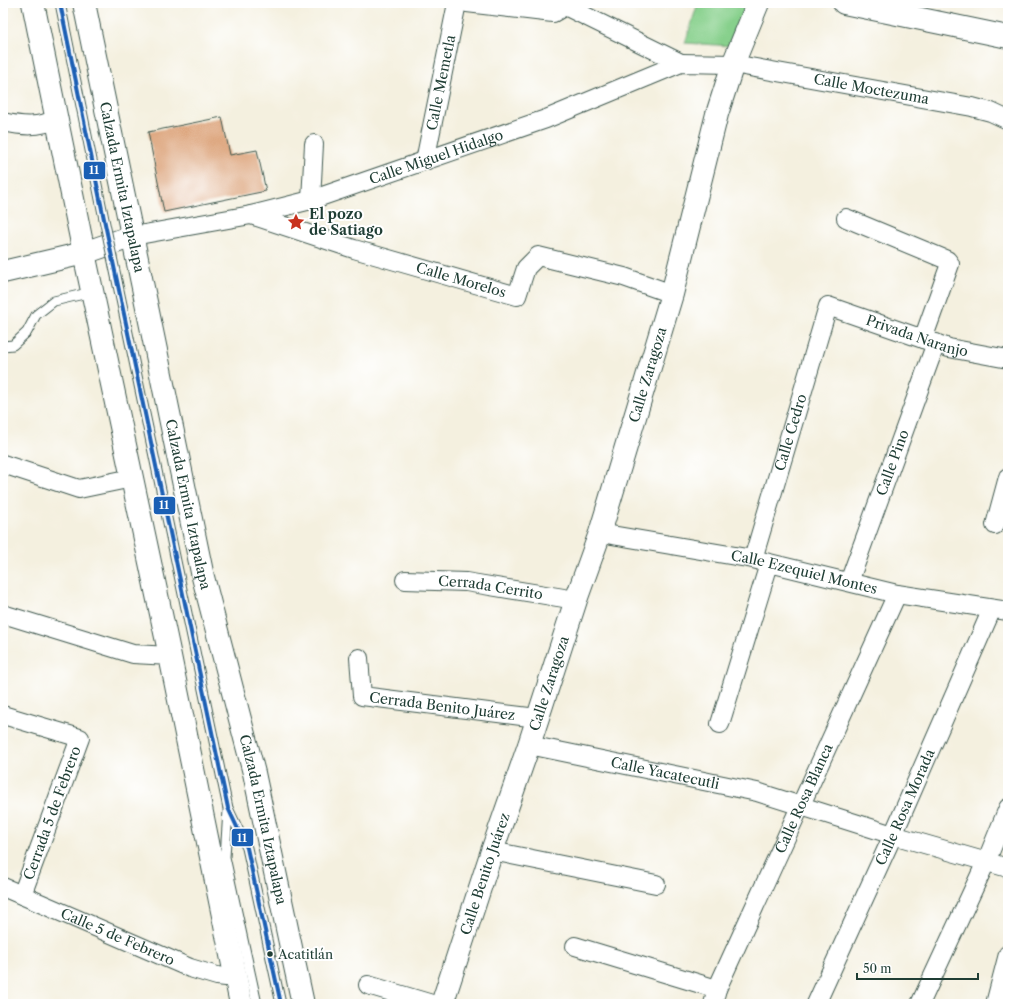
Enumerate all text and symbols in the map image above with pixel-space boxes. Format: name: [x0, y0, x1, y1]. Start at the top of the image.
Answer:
street label: Calle Memetla: [422, 33, 459, 132]
street label: Calle Moctezuma: [812, 70, 931, 108]
street label: Calzada Ermita Iztapalapa: [96, 100, 149, 275]
street label: Calle Miguel Hidalgo: [367, 125, 505, 188]
line badge: 11: [83, 161, 106, 180]
text: 11: [89, 163, 99, 177]
place label: El pozo de Satiago: [309, 205, 383, 239]
place icon: El pozo de Satiago: [286, 212, 306, 232]
street label: Calle Morelos: [414, 258, 508, 301]
street label: Privada Naranjo: [864, 311, 970, 360]
street label: Calle Zaragoza: [625, 324, 671, 425]
street label: Calle Cedro: [771, 392, 810, 473]
street label: Calzada Ermita Iztapalapa: [161, 417, 215, 592]
street label: Calle Pino: [872, 427, 913, 498]
line badge: 11: [153, 496, 176, 515]
text: 11: [159, 498, 169, 512]
street label: Calle Ezequiel Montes: [730, 546, 879, 598]
street label: Cerrada Cerrito: [438, 572, 544, 603]
street label: Calle Zaragoza: [525, 633, 573, 733]
street label: Cerrada Benito Juárez: [368, 688, 516, 724]
street label: Calzada Ermita Iztapalapa: [235, 732, 291, 907]
street label: Calle Rosa Blanca: [771, 740, 837, 856]
street label: Cerrada 5 de Febrero: [19, 744, 85, 882]
street label: Calle Rosa Morada: [871, 746, 939, 868]
street label: Calle Yacatecutli: [609, 753, 721, 793]
street label: Calle Benito Juárez: [456, 810, 514, 937]
line badge: 11: [231, 828, 254, 847]
text: 11: [237, 831, 247, 845]
street label: Calle 5 de Febrero: [58, 904, 177, 969]
place label: Acatitlán: [277, 946, 333, 962]
marker: Acatitlán: [265, 949, 275, 959]
scale bar: [857, 955, 978, 981]
text: 50 m: [863, 961, 892, 976]

